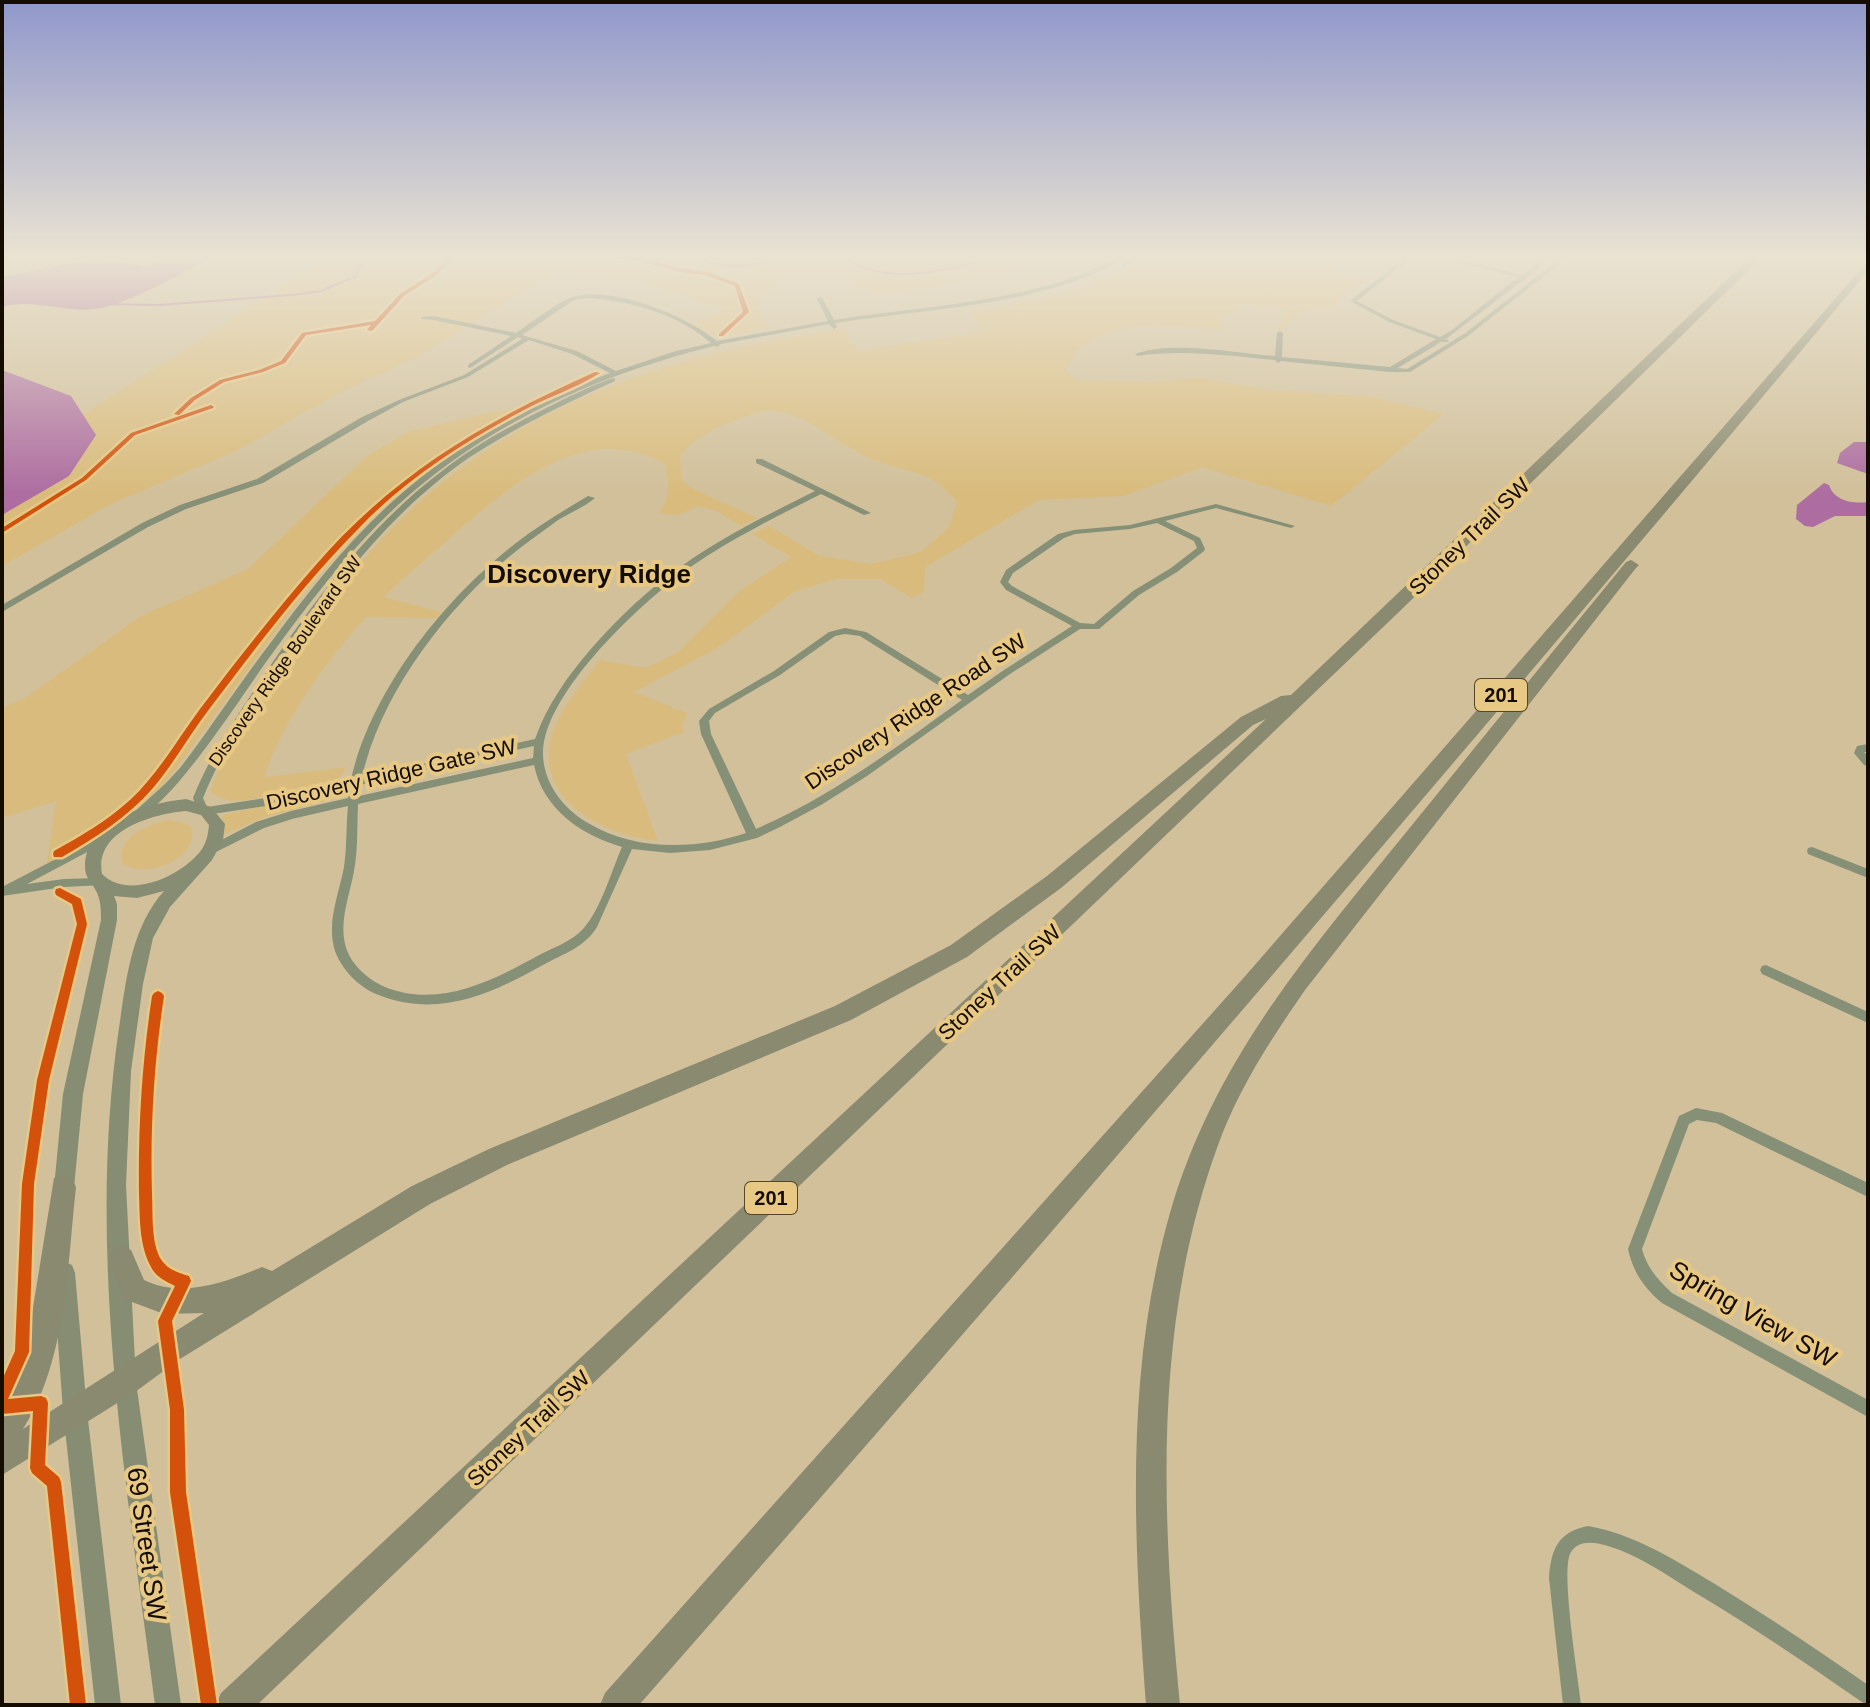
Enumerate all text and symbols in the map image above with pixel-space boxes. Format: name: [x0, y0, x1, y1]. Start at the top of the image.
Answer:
street label: Stoney Trail SW: [1404, 472, 1535, 600]
street label: Discovery Ridge Boulevard SW: [205, 552, 365, 770]
district label: Discovery Ridge: [487, 559, 691, 589]
street label: Discovery Ridge Road SW: [800, 628, 1030, 795]
road number: 201: [1475, 679, 1527, 711]
street label: Discovery Ridge Gate SW: [264, 734, 519, 815]
street label: Stoney Trail SW: [933, 919, 1066, 1045]
road number: 201: [745, 1182, 797, 1214]
street label: Spring View SW: [1664, 1254, 1842, 1374]
street label: Stoney Trail SW: [462, 1365, 595, 1491]
street label: 69 Street SW: [121, 1465, 173, 1623]

